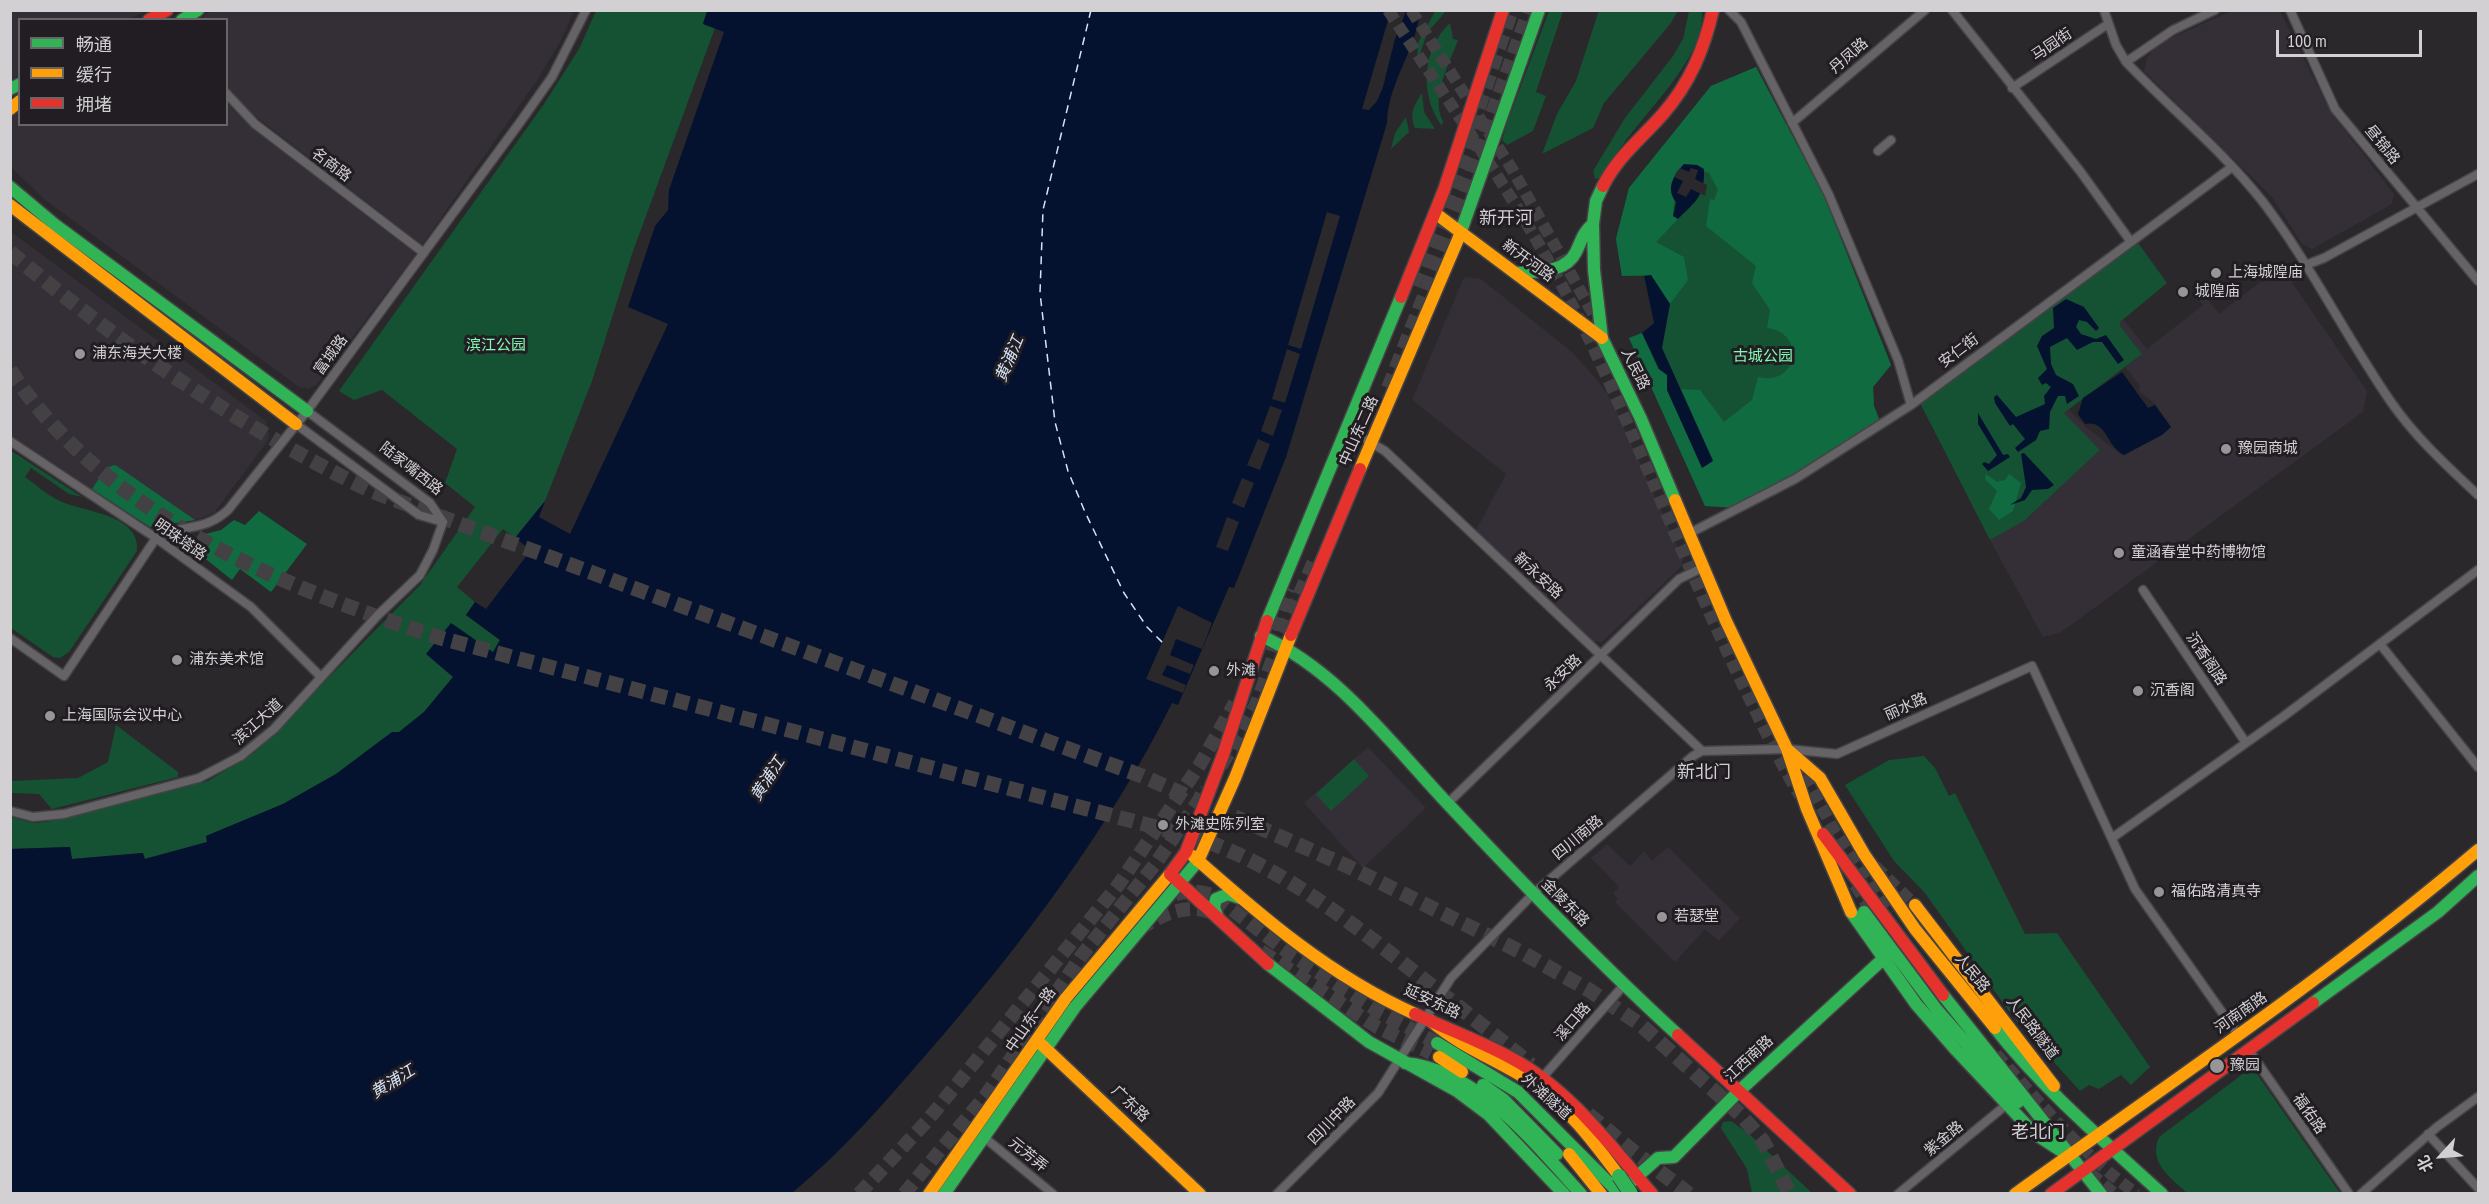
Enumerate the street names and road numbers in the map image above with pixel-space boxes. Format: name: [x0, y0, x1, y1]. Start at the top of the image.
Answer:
street label: 马园街: [2028, 25, 2076, 65]
street label: 丹凤路: [1826, 34, 1872, 78]
street label: 昼锦路: [2361, 122, 2403, 168]
street label: 名商路: [308, 144, 354, 186]
street label: 新开河路: [1498, 236, 1558, 286]
street label: 安仁街: [1936, 330, 1982, 372]
street label: 富城路: [310, 332, 352, 378]
street label: 人民路: [1617, 345, 1653, 393]
street label: 中山东二路: [1336, 393, 1382, 469]
street label: 陆家嘴西路: [376, 439, 446, 499]
street label: 明珠塔路: [150, 515, 210, 565]
street label: 新永安路: [1510, 549, 1566, 603]
street label: 沉香阁路: [2182, 629, 2230, 689]
street label: 永安路: [1541, 651, 1585, 695]
street label: 丽水路: [1882, 690, 1930, 724]
street label: 滨江大道: [230, 695, 286, 749]
street label: 四川南路: [1549, 812, 1607, 864]
street label: 金陵东路: [1537, 875, 1593, 931]
street label: 人民路: [1951, 950, 1993, 996]
street label: 延安东路: [1401, 981, 1463, 1023]
street label: 中山东一路: [1002, 984, 1060, 1056]
street label: 河南南路: [2211, 988, 2271, 1038]
street label: 人民路隧道: [2002, 993, 2062, 1063]
street label: 溪口路: [1551, 999, 1595, 1045]
street label: 江西南路: [1721, 1032, 1777, 1086]
street label: 外滩隧道: [1518, 1070, 1574, 1124]
street label: 广东路: [1108, 1082, 1152, 1126]
street label: 福佑路: [2289, 1090, 2329, 1138]
street label: 四川中路: [1305, 1093, 1359, 1149]
street label: 紫金路: [1921, 1118, 1967, 1160]
street label: 元芳弄: [1005, 1134, 1051, 1176]

